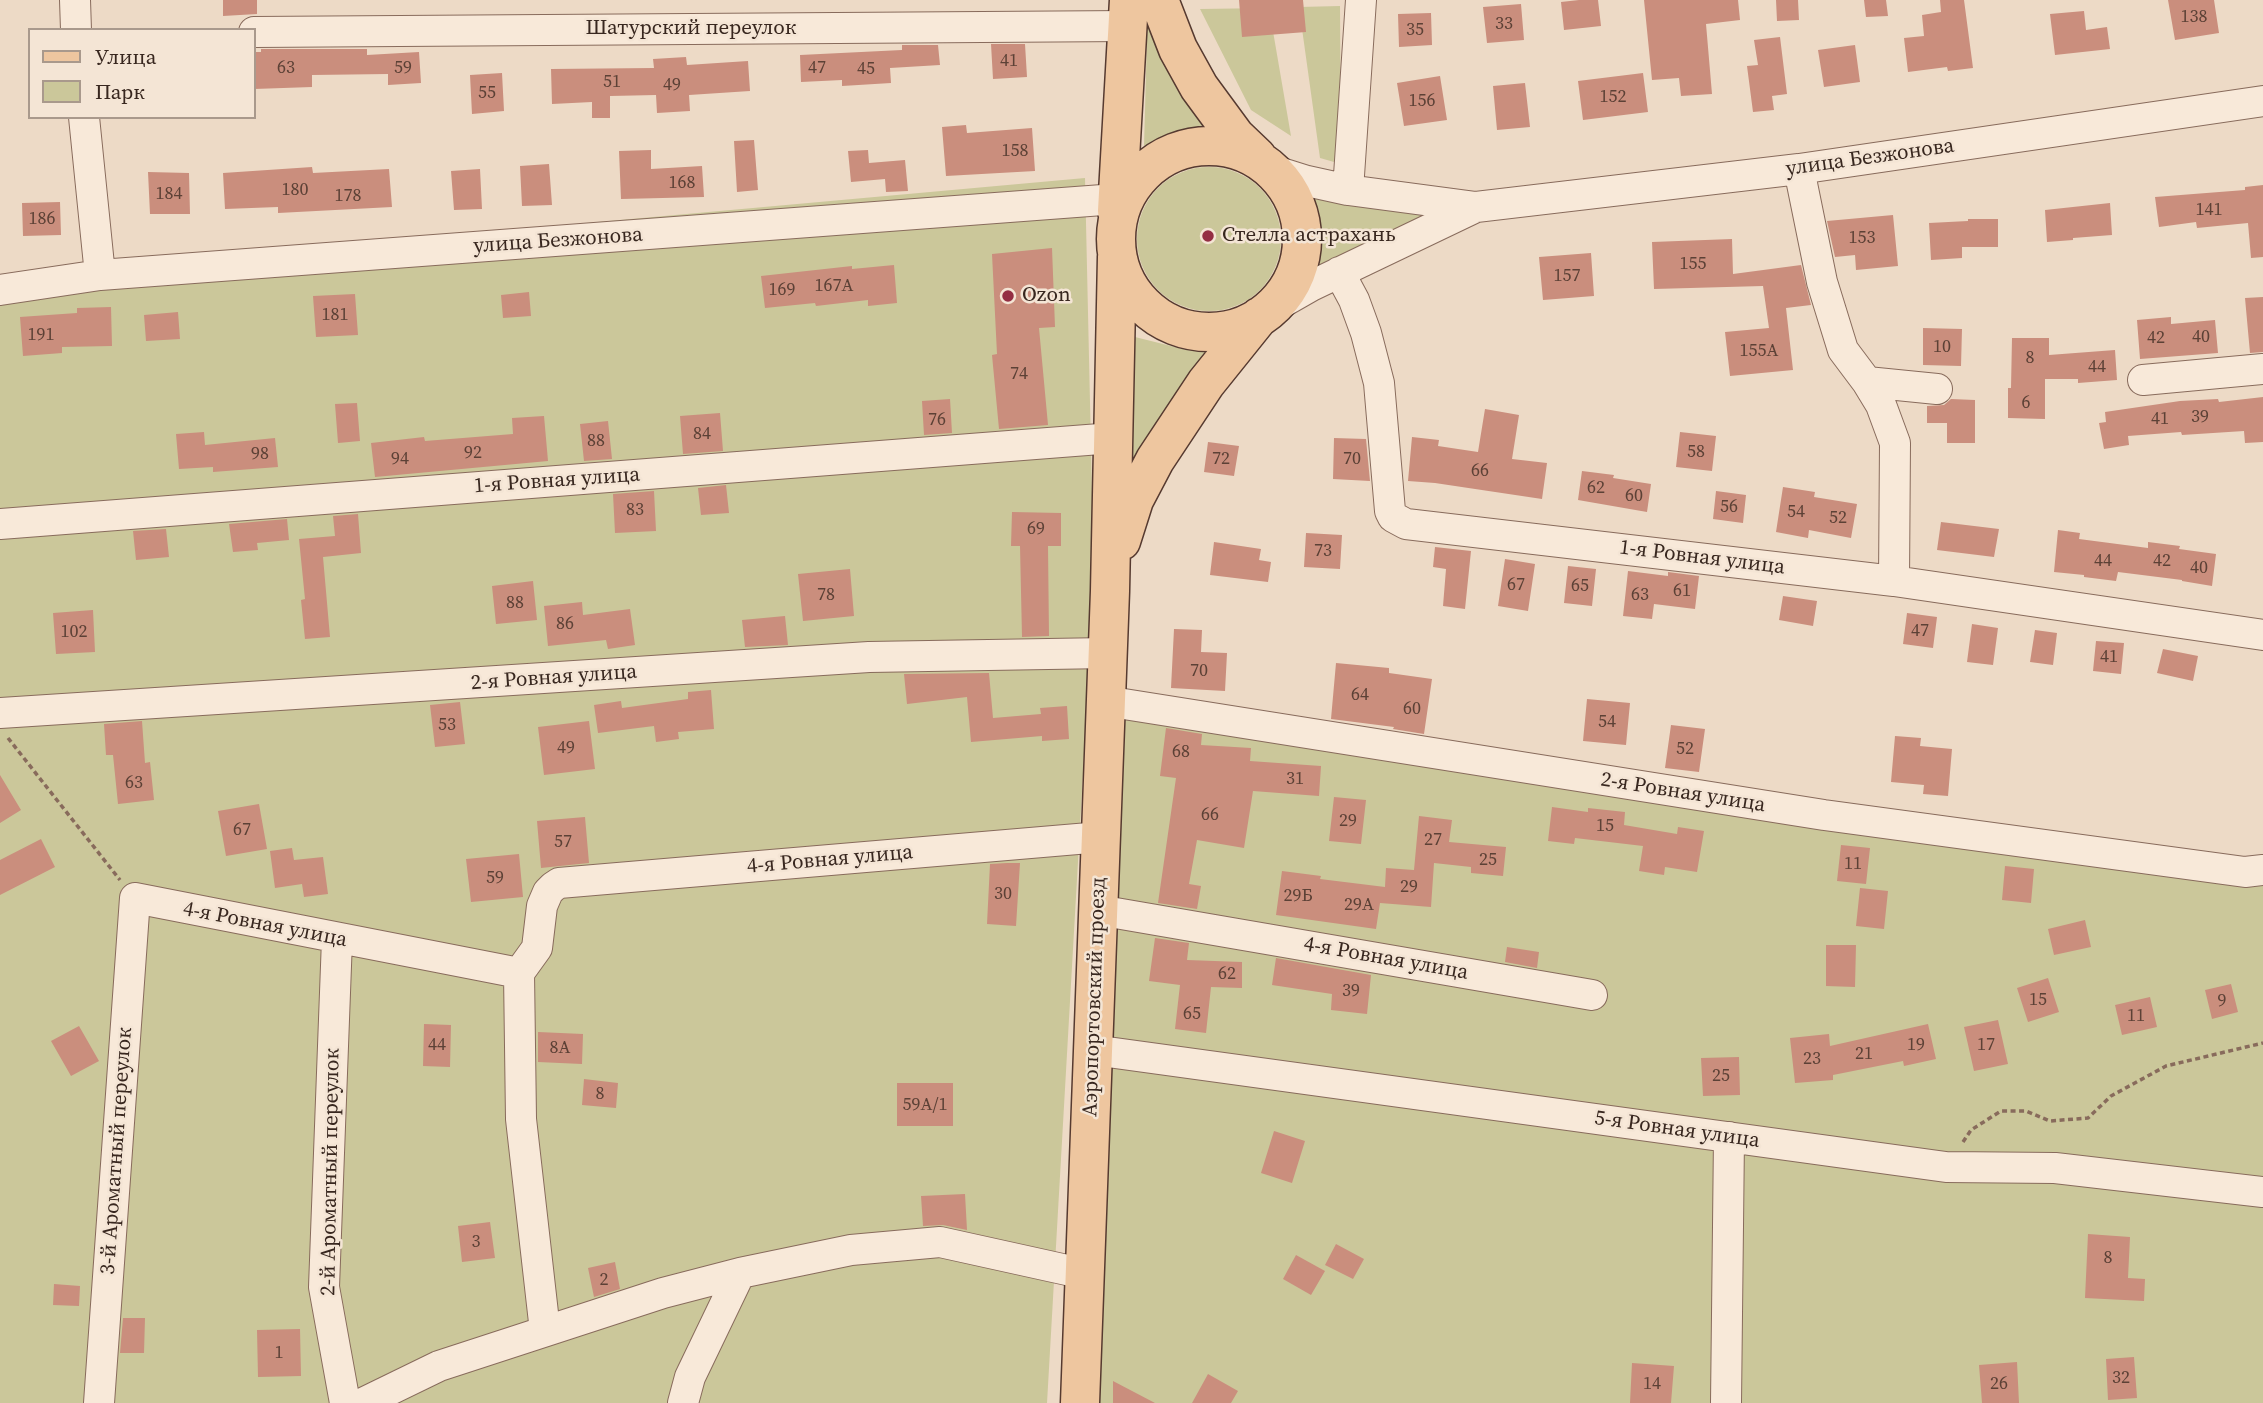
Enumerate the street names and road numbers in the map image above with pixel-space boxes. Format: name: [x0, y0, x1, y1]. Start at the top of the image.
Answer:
street label: Шатурский переулок: [586, 16, 796, 42]
street label: улица Безжонова: [1784, 134, 1956, 182]
street label: улица Безжонова: [472, 223, 644, 259]
street label: 1-я Ровная улица: [473, 463, 641, 499]
street label: 1-я Ровная улица: [1618, 535, 1786, 581]
street label: 2-я Ровная улица: [470, 660, 638, 696]
street label: 2-я Ровная улица: [1599, 768, 1767, 818]
street label: 4-я Ровная улица: [746, 840, 914, 880]
street label: Аэропортовский проезд: [1078, 877, 1112, 1117]
street label: 4-я Ровная улица: [181, 897, 349, 953]
street label: 4-я Ровная улица: [1302, 932, 1470, 986]
street label: 3-й Ароматный переулок: [96, 1026, 138, 1276]
street label: 2-й Ароматный переулок: [316, 1048, 346, 1296]
street label: 5-я Ровная улица: [1593, 1106, 1761, 1154]

